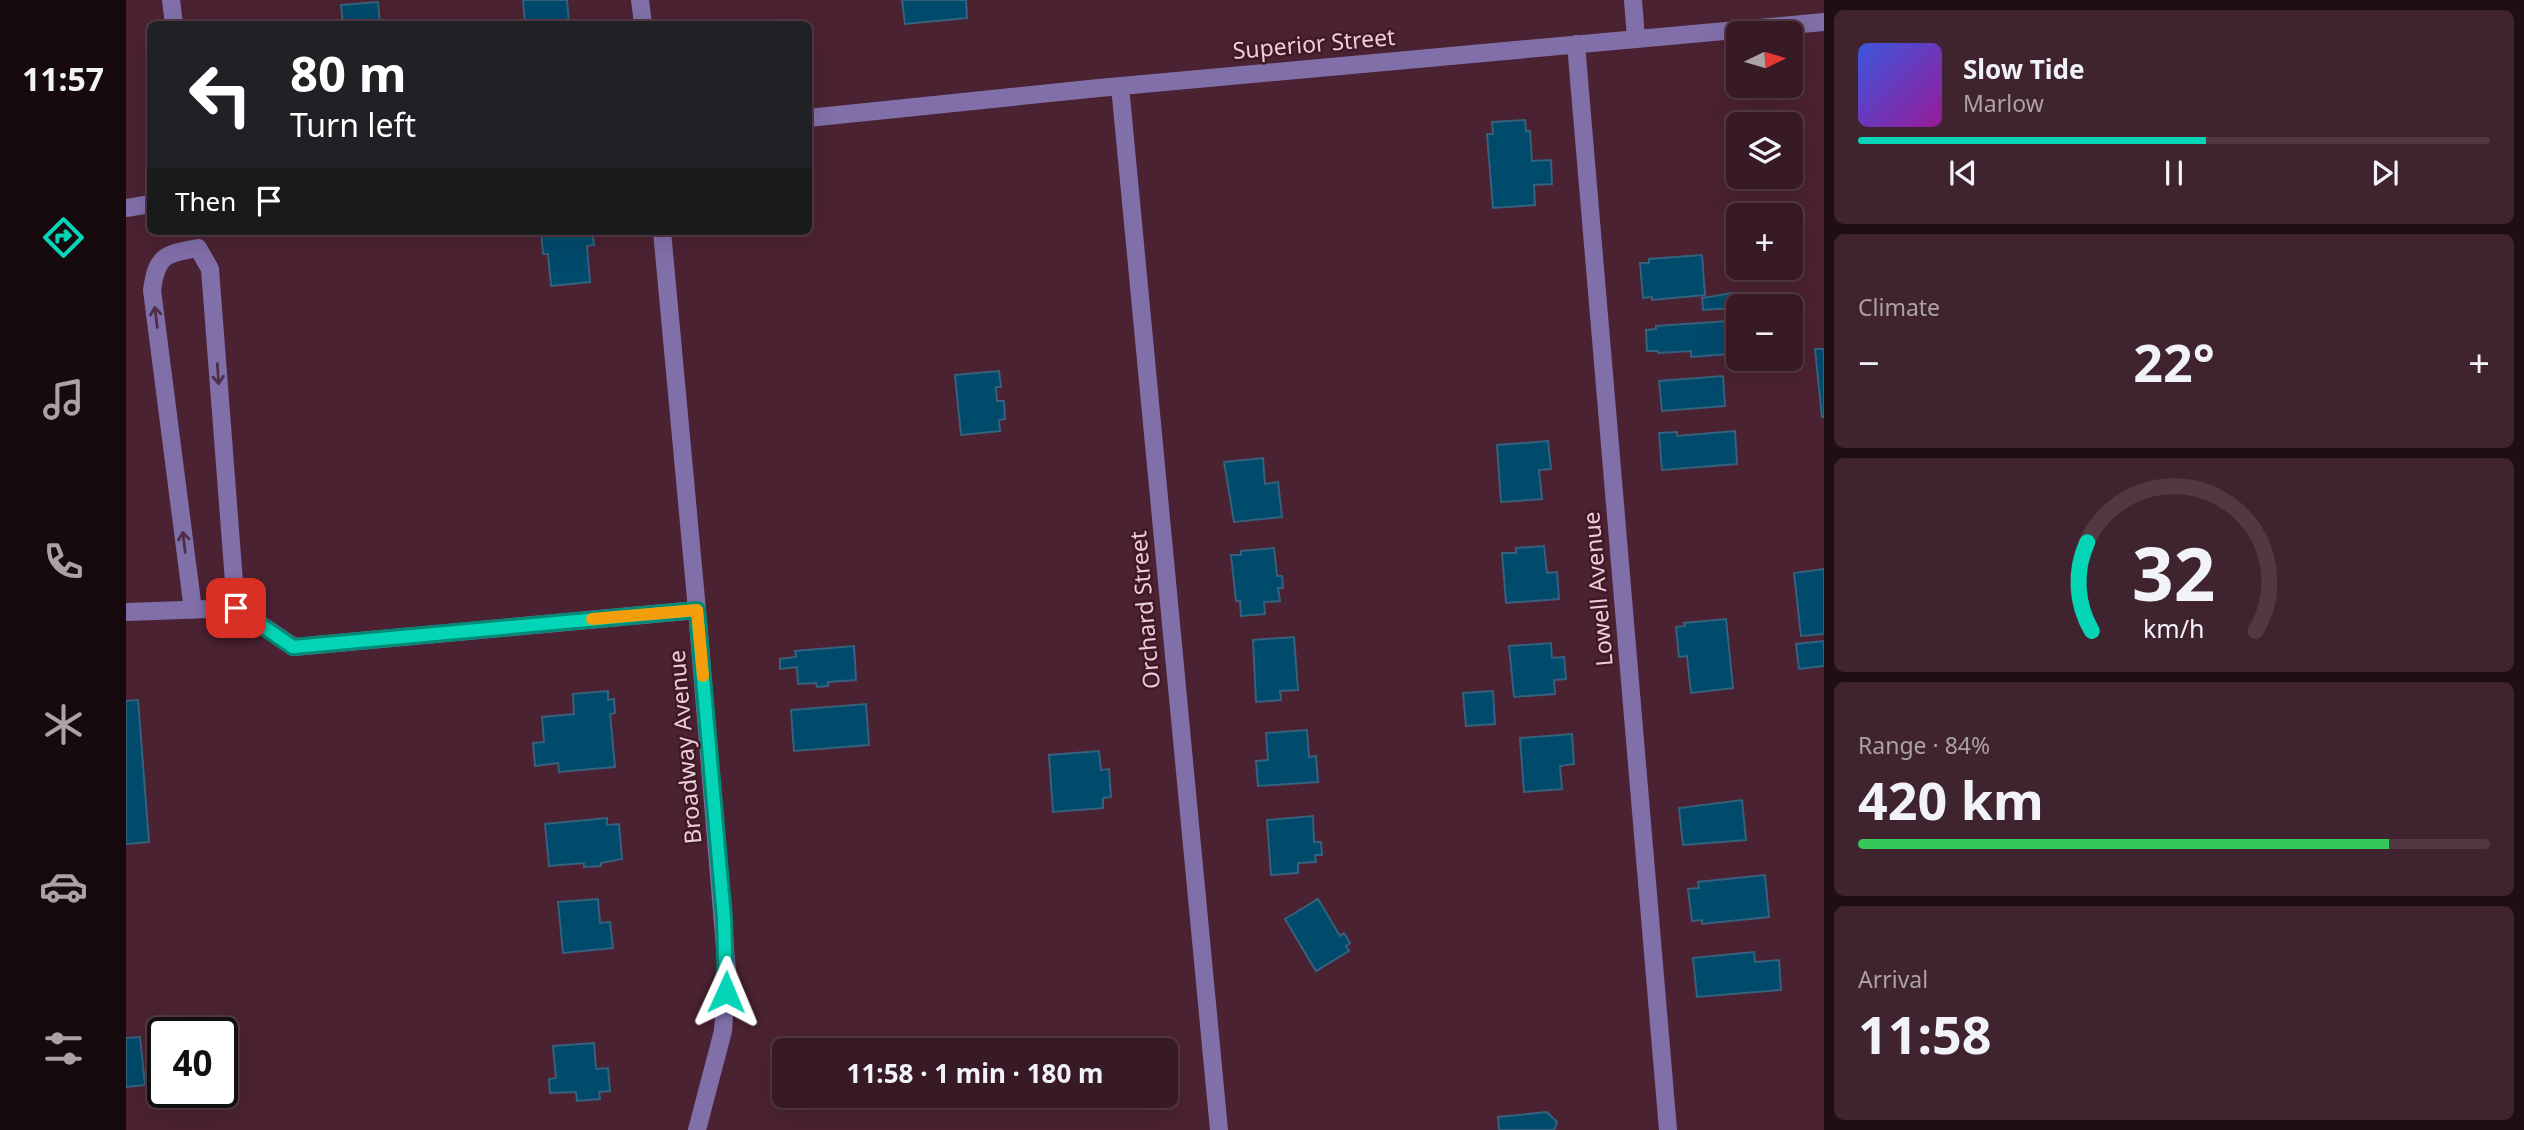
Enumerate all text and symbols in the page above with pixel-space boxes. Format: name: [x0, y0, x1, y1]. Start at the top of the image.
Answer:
street label: Superior Street: [1231, 20, 1397, 66]
north arrow: [1726, 21, 1802, 98]
map controls: [1726, 21, 1803, 371]
text: 80 m: [290, 40, 407, 106]
icon: left: [175, 49, 266, 140]
text: Slow Tide: [1963, 51, 2085, 87]
text: 11:57: [22, 57, 104, 100]
text: Marlow: [1963, 87, 2044, 119]
text: Turn left: [290, 103, 416, 146]
button: layers: [1726, 112, 1803, 189]
icon: previous: [1944, 154, 1982, 192]
icon: pause: [2155, 154, 2193, 192]
icon: next: [2366, 154, 2404, 192]
icon: arrive: [250, 182, 288, 220]
text: Then: [175, 183, 236, 219]
button: +: [1726, 203, 1803, 280]
icon: directions: [39, 213, 88, 262]
text: Climate: [1858, 291, 1940, 323]
button: −: [1726, 294, 1803, 371]
one-way arrow: [149, 306, 162, 328]
text: 22°: [2133, 326, 2215, 397]
text: −: [1858, 336, 1880, 388]
text: +: [2468, 336, 2490, 388]
one-way arrow: [212, 362, 225, 385]
icon: music: [39, 375, 88, 424]
street label: Lowell Avenue: [1574, 510, 1620, 668]
text: 32: [2132, 523, 2216, 622]
street label: Orchard Street: [1121, 530, 1167, 690]
one-way arrow: [178, 531, 191, 554]
icon: phone: [39, 537, 88, 586]
pin: [206, 578, 266, 638]
icon: arrive: [217, 589, 255, 627]
text: km/h: [2143, 611, 2205, 645]
street label: Broadway Avenue: [660, 649, 708, 845]
icon: climate: [39, 700, 88, 749]
text: Range · 84%: [1858, 729, 1990, 761]
text: 420 km: [1858, 764, 2044, 835]
icon: car: [39, 862, 88, 911]
position arrow: [689, 955, 763, 1029]
text: Arrival: [1858, 963, 1928, 995]
text: 11:58: [1858, 998, 1992, 1069]
speed limit sign: 40: [147, 1017, 238, 1108]
icon: filters: [39, 1024, 88, 1073]
text: 11:58 · 1 min · 180 m: [847, 1055, 1103, 1091]

